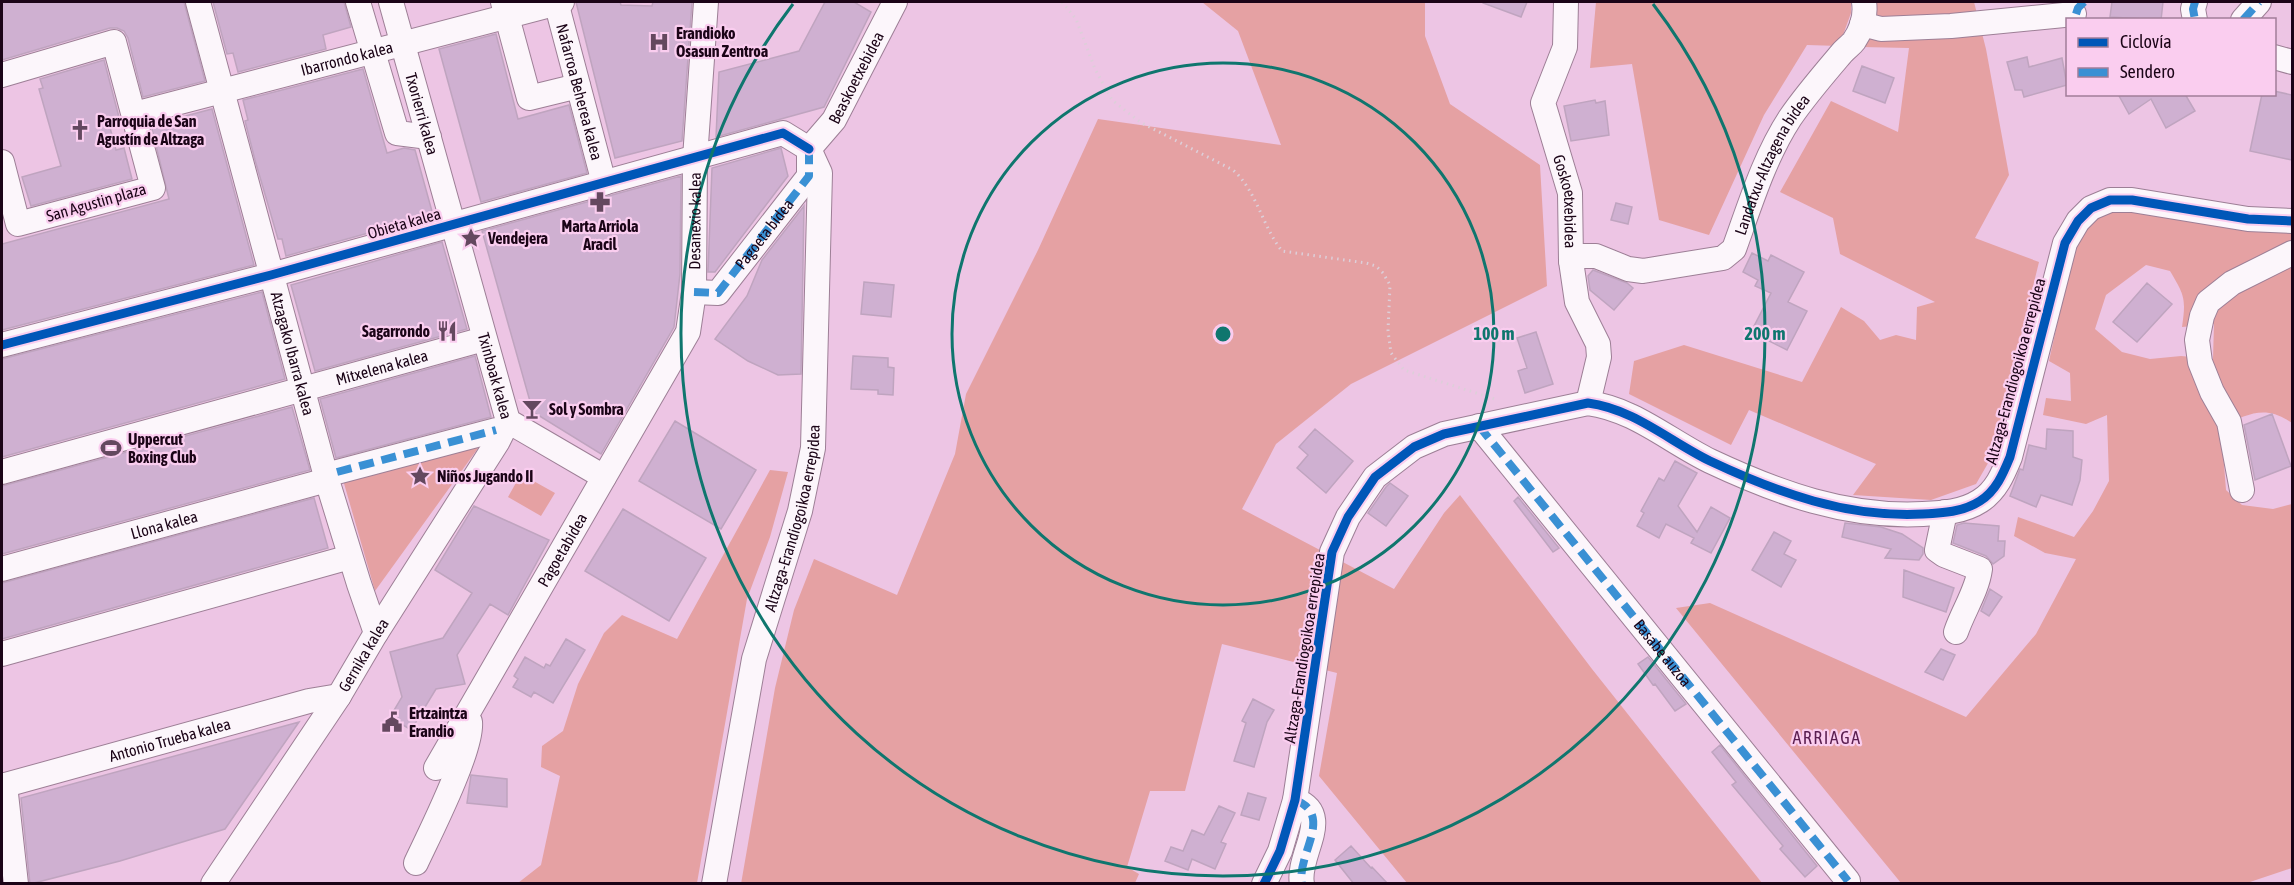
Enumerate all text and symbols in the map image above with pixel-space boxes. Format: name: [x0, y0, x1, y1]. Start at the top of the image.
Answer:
legend: [2066, 18, 2276, 96]
street label: Nafarroa Beherea kalea: [553, 22, 607, 162]
place label: Erandioko Osasun Zentroa: [676, 24, 768, 60]
street label: Beaskoetxebidea: [825, 28, 887, 127]
hospital icon: Erandioko Osasun Zentroa: [647, 30, 671, 54]
text: Ciclovía: [2120, 31, 2172, 52]
street label: Ibarrondo kalea: [299, 38, 395, 79]
text: Sendero: [2120, 61, 2175, 82]
street label: Txorierri kalea: [402, 71, 442, 157]
street label: Landatxu-Altzagena bidea: [1731, 91, 1813, 237]
place label: Parroquia de San Agustín de Altzaga: [96, 112, 204, 148]
church icon: Parroquia de San Agustín de Altzaga: [68, 118, 92, 142]
street label: Goskoetxebidea: [1550, 152, 1580, 248]
street label: Desanexio kalea: [685, 172, 704, 270]
street label: San Agustin plaza: [44, 179, 148, 226]
pharmacy icon: Marta Arriola Aracil: [588, 190, 612, 214]
street label: Pagoeta bidea: [731, 195, 797, 273]
street label: Obieta kalea: [365, 204, 443, 242]
place label: Marta Arriola Aracil: [561, 217, 639, 253]
place icon: Vendejera: [459, 226, 483, 250]
place label: Vendejera: [487, 229, 548, 247]
street label: Altzaga-Erandiogoikoa errepidea: [1981, 276, 2050, 466]
street label: Atzagako Ibarra kalea: [268, 290, 318, 417]
restaurant icon: Sagarrondo: [435, 319, 459, 343]
place label: Sagarrondo: [362, 322, 430, 340]
text: 100 m: [1474, 323, 1514, 344]
text: 200 m: [1745, 323, 1785, 344]
centre of rings: [1213, 324, 1233, 344]
street label: Txinboak kalea: [475, 330, 516, 421]
street label: Mitxelena kalea: [334, 346, 430, 388]
bar icon: Sol y Sombra: [520, 397, 544, 421]
place label: Sol y Sombra: [549, 400, 624, 418]
street label: Altzaga-Erandiogoikoa errepidea: [760, 424, 823, 614]
place label: Uppercut Boxing Club: [128, 430, 197, 466]
sports icon: Uppercut Boxing Club: [99, 436, 123, 460]
place icon: Niños Jugando II: [408, 464, 432, 488]
place label: Niños Jugando II: [437, 467, 533, 485]
street label: Llona kalea: [129, 507, 199, 542]
street label: Pagoetabidea: [534, 510, 590, 590]
street label: Altzaga-Erandiogoikoa errepidea: [1280, 552, 1329, 745]
street label: Gernika kalea: [335, 615, 392, 695]
street label: Basabe auzoa: [1630, 616, 1695, 690]
place label: Ertzaintza Erandio: [409, 704, 467, 740]
public building icon: Ertzaintza Erandio: [380, 710, 404, 734]
street label: Antonio Trueba kalea: [107, 714, 232, 765]
district label: ARRIAGA: [1792, 727, 1862, 748]

